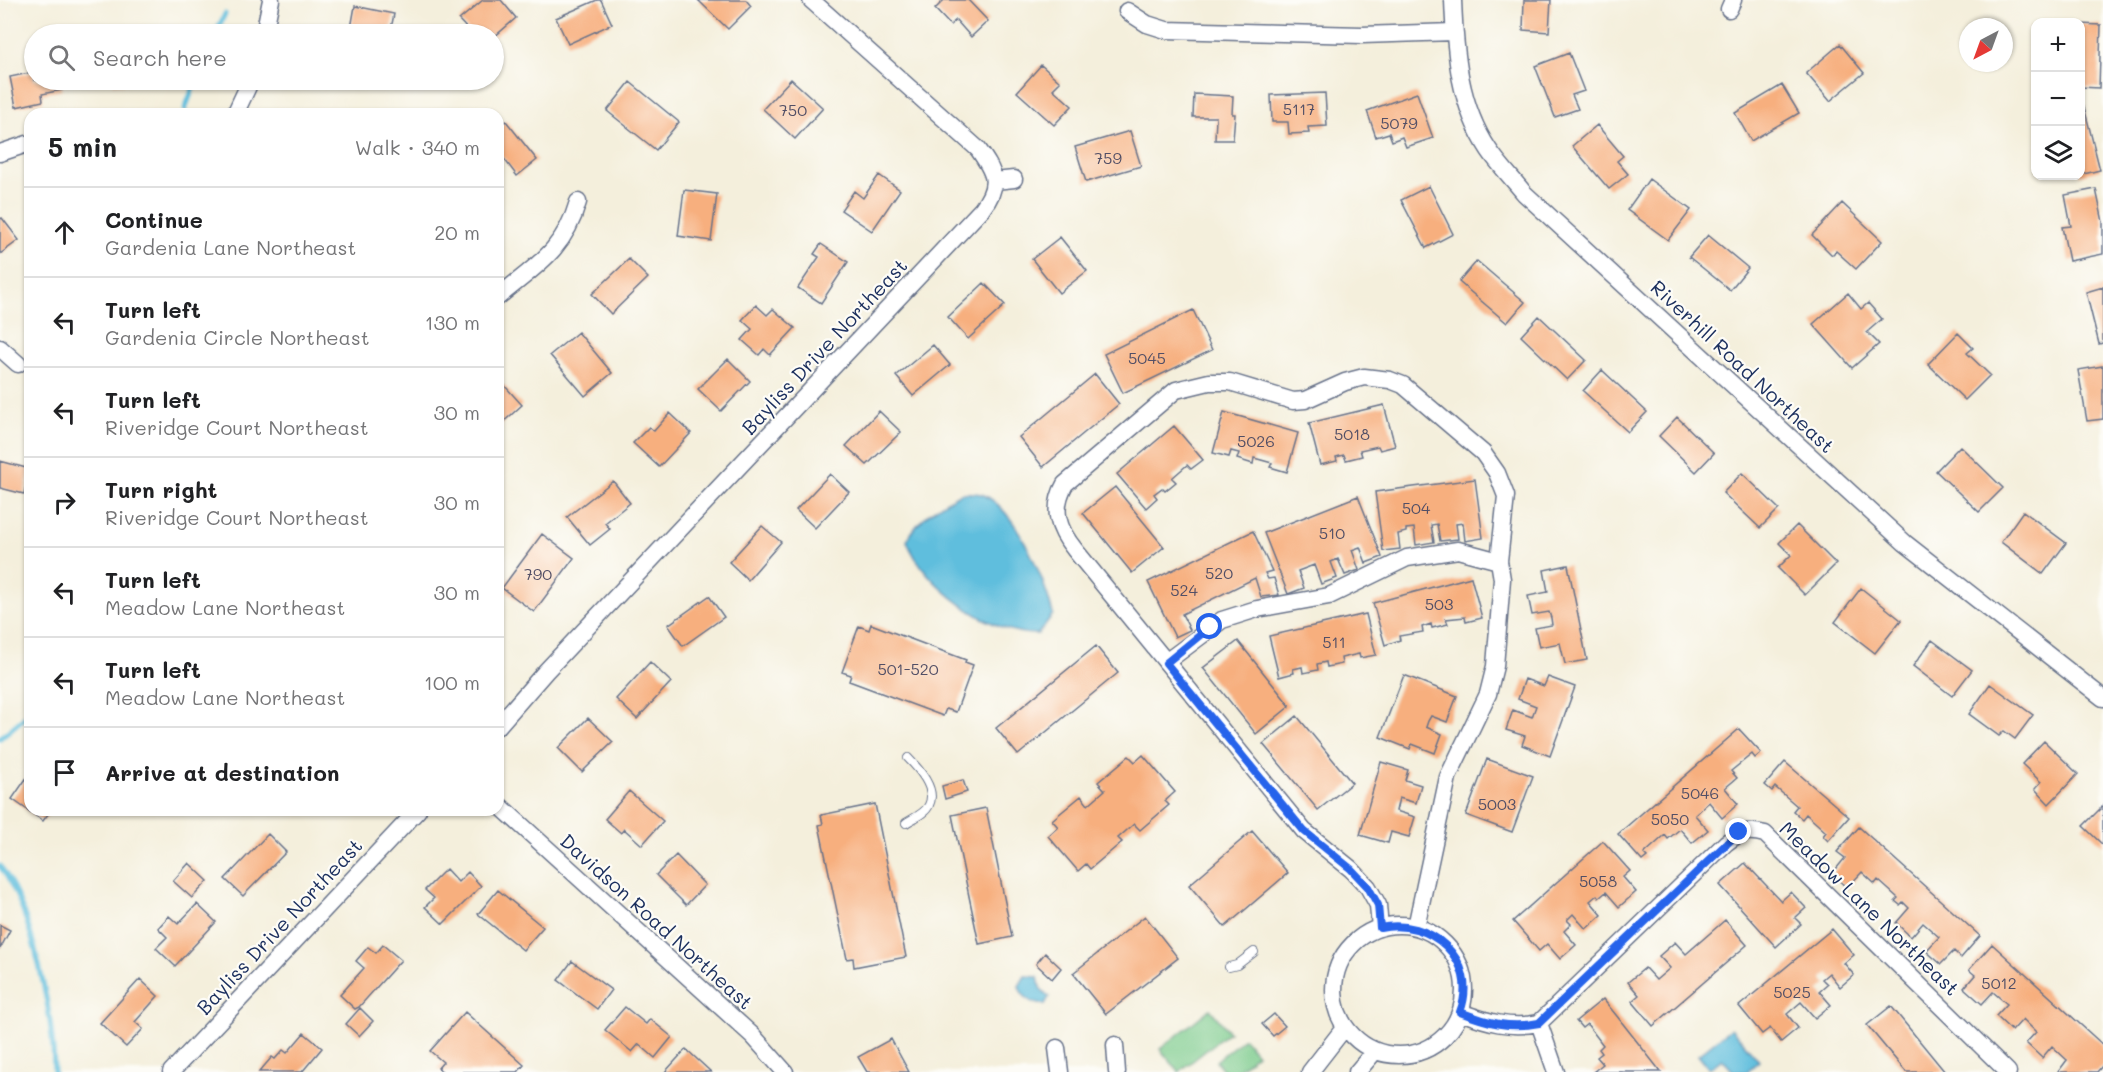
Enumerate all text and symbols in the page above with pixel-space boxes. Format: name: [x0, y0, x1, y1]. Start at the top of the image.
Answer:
north arrow: [1959, 18, 2013, 72]
map controls: [2031, 18, 2085, 180]
button: +: [2031, 18, 2085, 72]
search box: [24, 24, 504, 90]
icon: search: [45, 41, 78, 74]
text: Search here: [93, 43, 227, 72]
button: −: [2031, 72, 2085, 126]
house number: 5117: [1283, 98, 1315, 119]
house number: 750: [779, 99, 807, 120]
house number: 5079: [1380, 112, 1418, 133]
button: layers: [2031, 126, 2085, 180]
text: 5 min: [48, 130, 117, 164]
text: Walk · 340 m: [355, 134, 480, 160]
house number: 759: [1094, 147, 1122, 168]
text: Continue: [105, 205, 203, 234]
icon: ahead: [48, 216, 81, 249]
text: 20 m: [434, 219, 480, 245]
text: Gardenia Lane Northeast: [105, 234, 356, 260]
street label: Bayliss Drive Northeast: [735, 252, 913, 440]
street label: Riverhill Road Northeast: [1646, 274, 1840, 458]
text: Turn left: [105, 295, 201, 324]
icon: left: [48, 306, 81, 339]
text: 130 m: [425, 309, 480, 335]
text: Gardenia Circle Northeast: [105, 324, 370, 350]
house number: 5045: [1128, 347, 1166, 368]
text: Turn left: [105, 385, 201, 414]
icon: left: [48, 396, 81, 429]
text: 30 m: [434, 399, 480, 425]
text: Riveridge Court Northeast: [105, 414, 369, 440]
house number: 5018: [1334, 423, 1370, 444]
house number: 5026: [1237, 430, 1275, 451]
text: Turn right: [105, 475, 217, 504]
icon: right: [48, 486, 81, 519]
text: 30 m: [434, 489, 480, 515]
house number: 504: [1402, 497, 1431, 518]
text: Riveridge Court Northeast: [105, 504, 369, 530]
house number: 510: [1319, 522, 1345, 543]
house number: 520: [1205, 562, 1233, 583]
house number: 790: [524, 563, 552, 584]
text: Turn left: [105, 565, 201, 594]
icon: left: [48, 576, 81, 609]
text: 30 m: [434, 579, 480, 605]
house number: 524: [1170, 579, 1198, 600]
house number: 503: [1425, 593, 1453, 614]
text: Meadow Lane Northeast: [105, 594, 345, 620]
route start: [1196, 613, 1222, 639]
house number: 511: [1322, 631, 1346, 652]
text: Turn left: [105, 655, 201, 684]
house number: 501-520: [877, 658, 939, 679]
icon: left: [48, 666, 81, 699]
text: 100 m: [424, 669, 480, 695]
text: Meadow Lane Northeast: [105, 684, 345, 710]
icon: arrive: [48, 756, 81, 789]
text: Arrive at destination: [105, 758, 340, 787]
house number: 5046: [1681, 782, 1719, 803]
house number: 5003: [1478, 793, 1516, 814]
house number: 5050: [1651, 808, 1689, 829]
street label: Meadow Lane Northeast: [1775, 815, 1965, 1001]
route end: [1725, 818, 1751, 844]
street label: Davidson Road Northeast: [555, 827, 759, 1015]
street label: Bayliss Drive Northeast: [190, 832, 368, 1020]
house number: 5058: [1579, 870, 1617, 891]
house number: 5012: [1981, 972, 2017, 993]
house number: 5025: [1773, 981, 1811, 1002]

